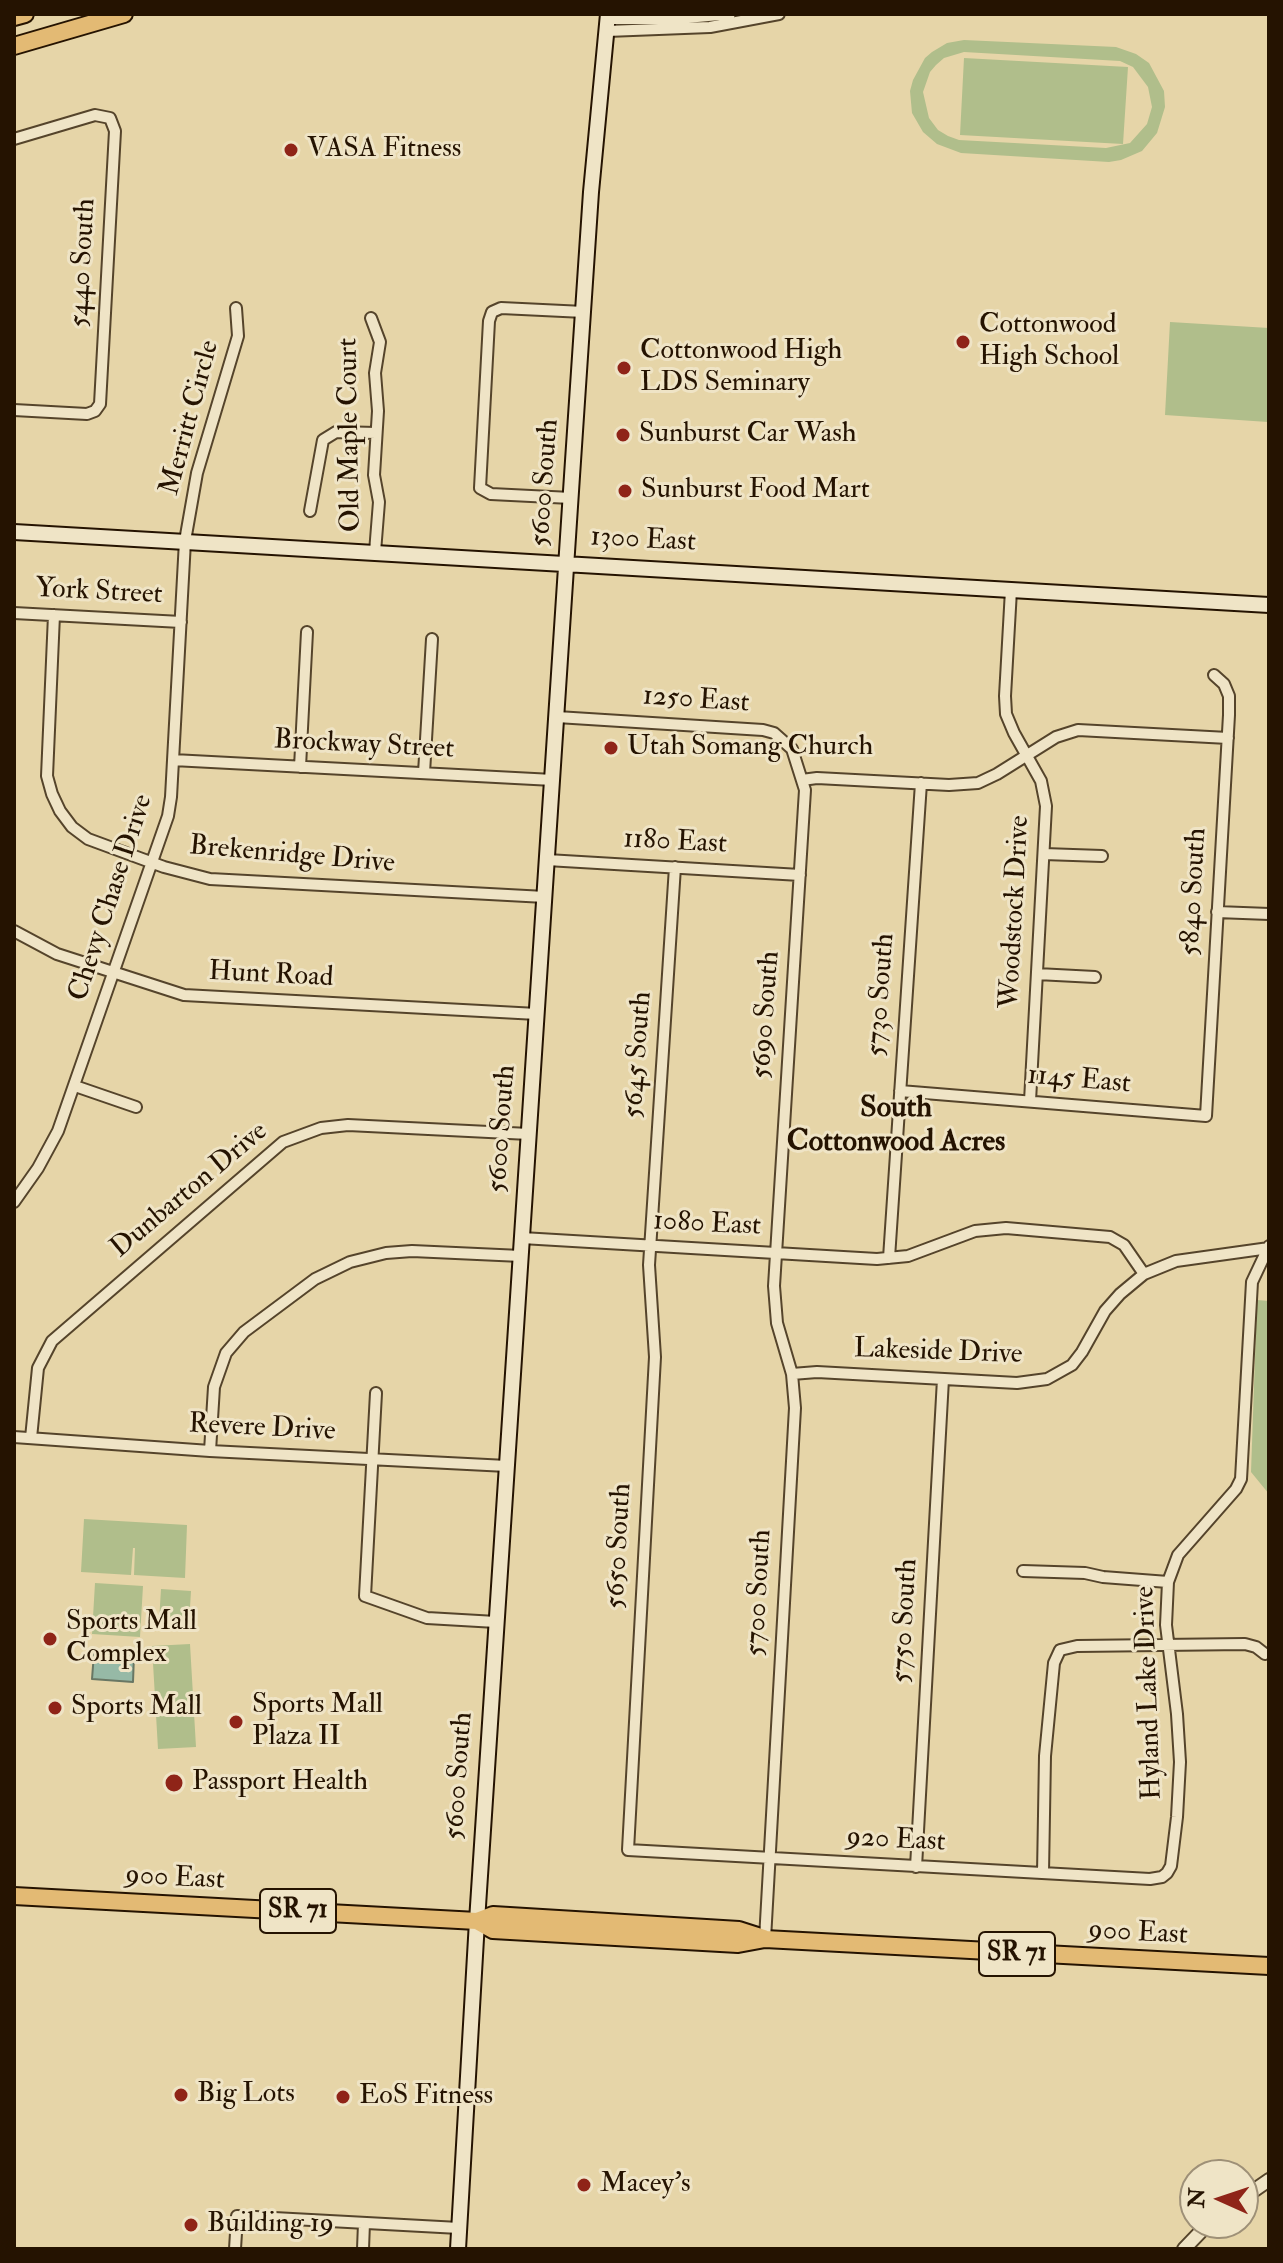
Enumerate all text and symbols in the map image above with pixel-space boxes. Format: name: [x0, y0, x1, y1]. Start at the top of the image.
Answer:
place label: VASA Fitness: [307, 133, 461, 167]
marker: VASA Fitness: [282, 141, 300, 159]
street label: 5440 South: [64, 198, 104, 328]
place label: Cottonwood High School: [979, 309, 1119, 375]
marker: Cottonwood High School: [954, 333, 972, 351]
place label: Cottonwood High LDS Seminary: [640, 335, 842, 401]
street label: Merritt Circle: [154, 337, 228, 499]
street label: Old Maple Court: [333, 338, 369, 532]
marker: Cottonwood High LDS Seminary: [615, 359, 633, 377]
street label: 5600 South: [525, 418, 567, 548]
place label: Sunburst Car Wash: [639, 418, 856, 452]
marker: Sunburst Car Wash: [614, 426, 632, 444]
place label: Sunburst Food Mart: [641, 474, 870, 508]
marker: Sunburst Food Mart: [616, 482, 634, 500]
street label: 1300 East: [589, 521, 697, 561]
street label: York Street: [35, 573, 163, 613]
street label: 1250 East: [642, 681, 750, 721]
street label: Brockway Street: [273, 724, 455, 768]
place label: Utah Somang Church: [627, 731, 873, 765]
marker: Utah Somang Church: [602, 739, 620, 757]
street label: Chevy Chase Drive: [63, 790, 161, 1006]
street label: Woodstock Drive: [994, 815, 1038, 1009]
street label: 1180 East: [622, 824, 728, 862]
street label: 5840 South: [1175, 827, 1215, 957]
street label: Brekenridge Drive: [188, 830, 396, 882]
street label: 5730 South: [861, 932, 903, 1058]
street label: 5690 South: [746, 950, 788, 1080]
street label: Hunt Road: [208, 956, 334, 996]
street label: 5645 South: [618, 991, 660, 1119]
street label: 1145 East: [1026, 1060, 1132, 1102]
street label: 5600 South: [482, 1064, 524, 1194]
district label: South Cottonwood Acres: [787, 1092, 1005, 1162]
street label: Dunbarton Drive: [105, 1116, 275, 1266]
street label: 1080 East: [652, 1205, 762, 1245]
street label: Lakeside Drive: [853, 1333, 1023, 1373]
street label: Revere Drive: [188, 1408, 336, 1450]
street label: 5650 South: [600, 1482, 640, 1610]
street label: 5700 South: [740, 1529, 780, 1657]
street label: 5750 South: [886, 1558, 926, 1684]
street label: Hyland Lake Drive: [1129, 1585, 1171, 1801]
place label: Sports Mall Complex: [66, 1606, 197, 1672]
marker: Sports Mall Complex: [41, 1630, 59, 1648]
place label: Sports Mall Plaza II: [252, 1689, 383, 1755]
place label: Sports Mall: [71, 1691, 202, 1725]
marker: Sports Mall: [46, 1699, 64, 1717]
street label: 5600 South: [439, 1711, 481, 1841]
marker: Sports Mall Plaza II: [227, 1713, 245, 1731]
place label: Passport Health: [192, 1766, 368, 1800]
marker: Passport Health: [163, 1772, 185, 1794]
street label: 920 East: [846, 1822, 946, 1860]
street label: 900 East: [125, 1860, 225, 1898]
road number: SR 71: [260, 1889, 336, 1933]
street label: 900 East: [1088, 1915, 1188, 1953]
road number: SR 71: [979, 1932, 1055, 1976]
place label: Big Lots: [197, 2078, 295, 2112]
place label: EoS Fitness: [359, 2080, 493, 2114]
marker: Big Lots: [172, 2086, 190, 2104]
marker: EoS Fitness: [334, 2088, 352, 2106]
north arrow: [1179, 2159, 1259, 2239]
place label: Macey's: [600, 2168, 691, 2202]
marker: Macey's: [575, 2176, 593, 2194]
text: N: [1183, 2187, 1212, 2208]
place label: Building 19: [207, 2208, 334, 2242]
marker: Building 19: [182, 2216, 200, 2234]

